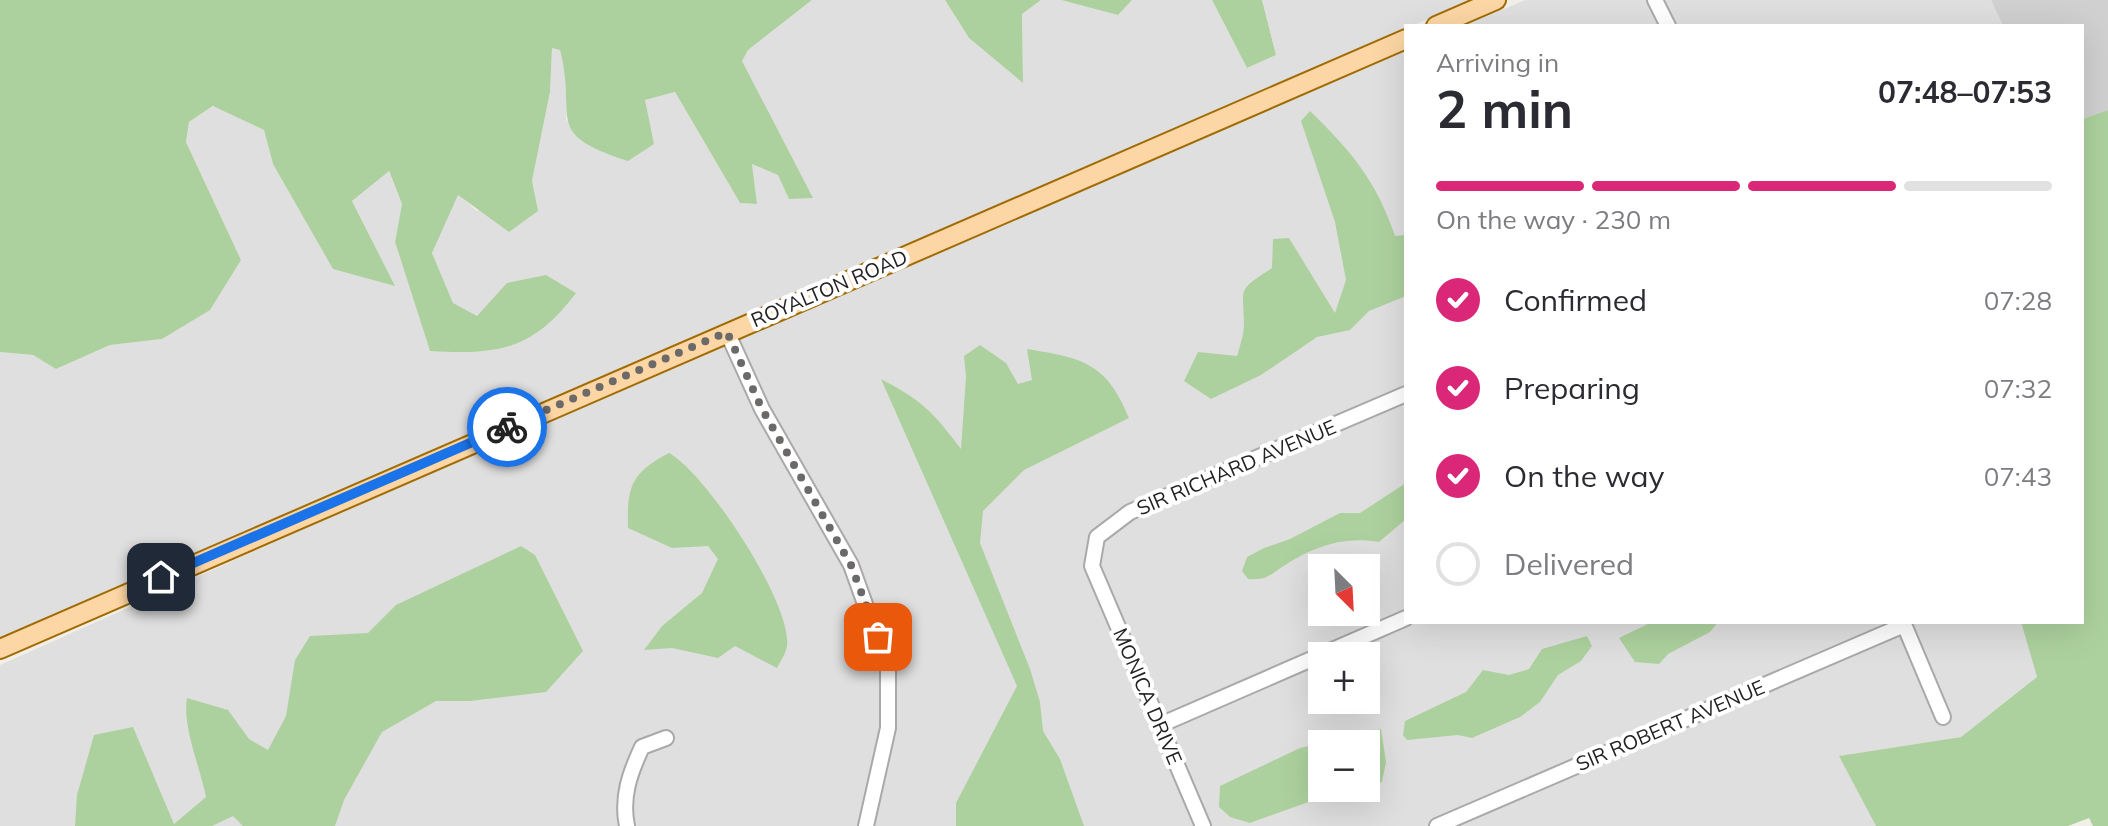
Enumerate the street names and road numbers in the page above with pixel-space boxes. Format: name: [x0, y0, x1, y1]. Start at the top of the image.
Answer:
street label: ROYALTON ROAD: [747, 244, 911, 332]
street label: SIR RICHARD AVENUE: [1133, 414, 1339, 520]
street label: MONICA DRIVE: [1108, 624, 1188, 768]
street label: SIR ROBERT AVENUE: [1572, 674, 1768, 776]

